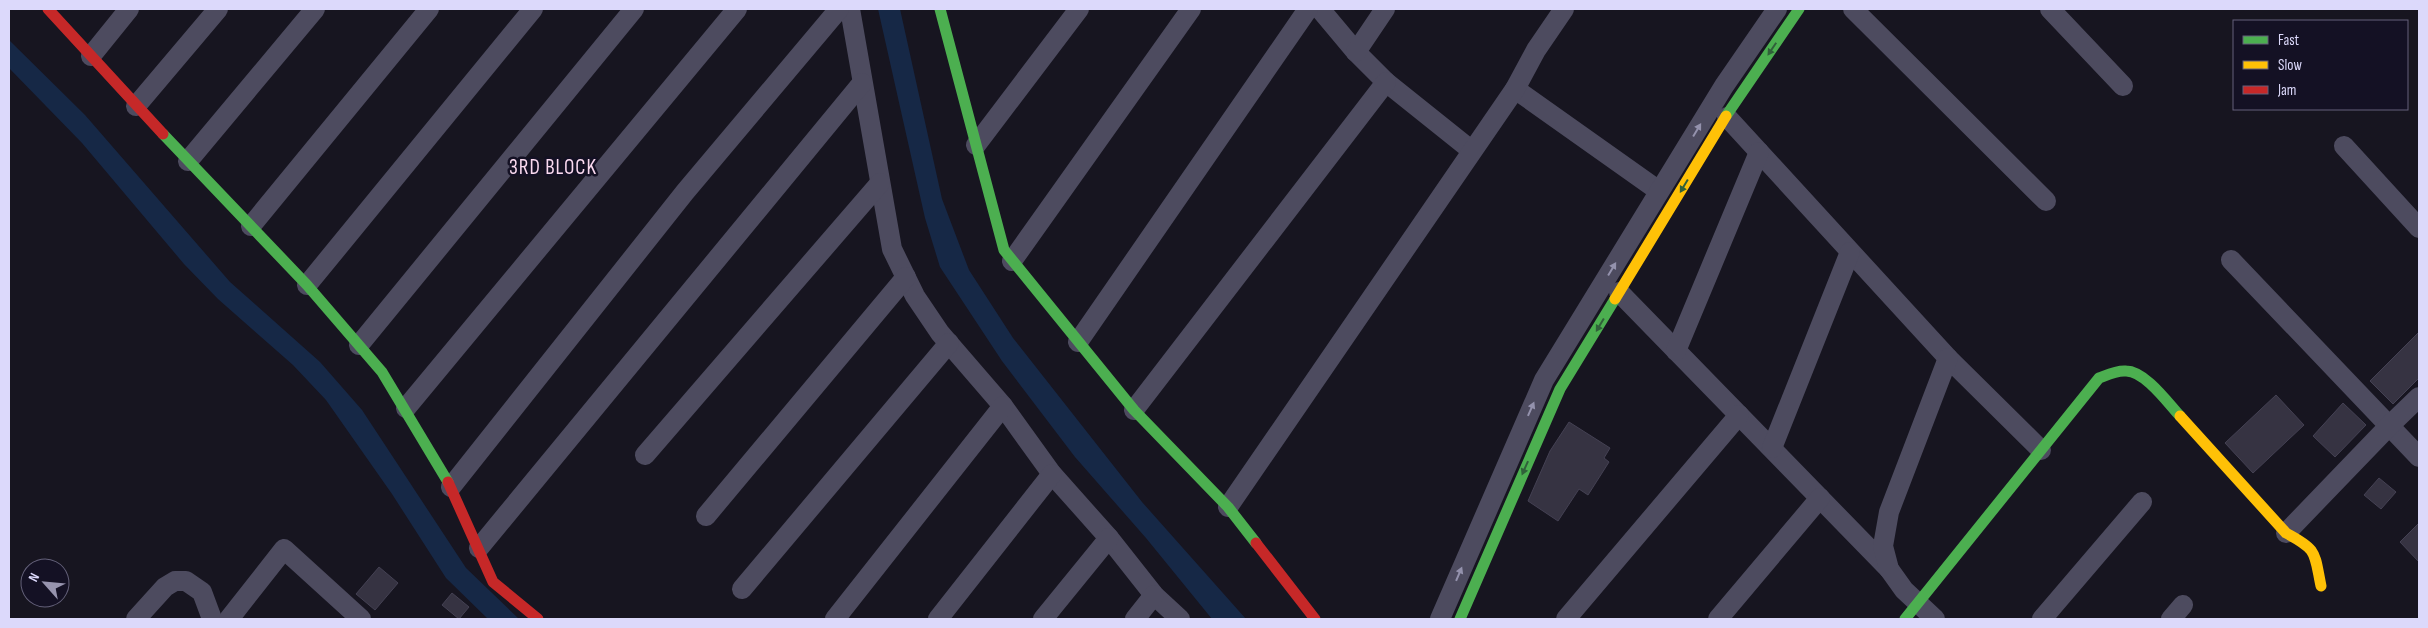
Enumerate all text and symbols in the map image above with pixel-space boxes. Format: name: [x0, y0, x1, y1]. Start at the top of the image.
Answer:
legend: [2233, 20, 2408, 110]
text: Fast: [2278, 31, 2300, 50]
one-way arrow: [1767, 42, 1777, 56]
text: Slow: [2278, 56, 2302, 75]
text: Jam: [2277, 81, 2296, 100]
one-way arrow: [1692, 124, 1701, 137]
district label: 3RD BLOCK: [509, 155, 597, 180]
one-way arrow: [1680, 179, 1689, 192]
one-way arrow: [1607, 262, 1616, 275]
one-way arrow: [1595, 318, 1604, 331]
one-way arrow: [1527, 402, 1535, 416]
one-way arrow: [1520, 461, 1528, 475]
north arrow: [20, 558, 70, 608]
one-way arrow: [1455, 567, 1463, 581]
text: N: [25, 570, 43, 585]

